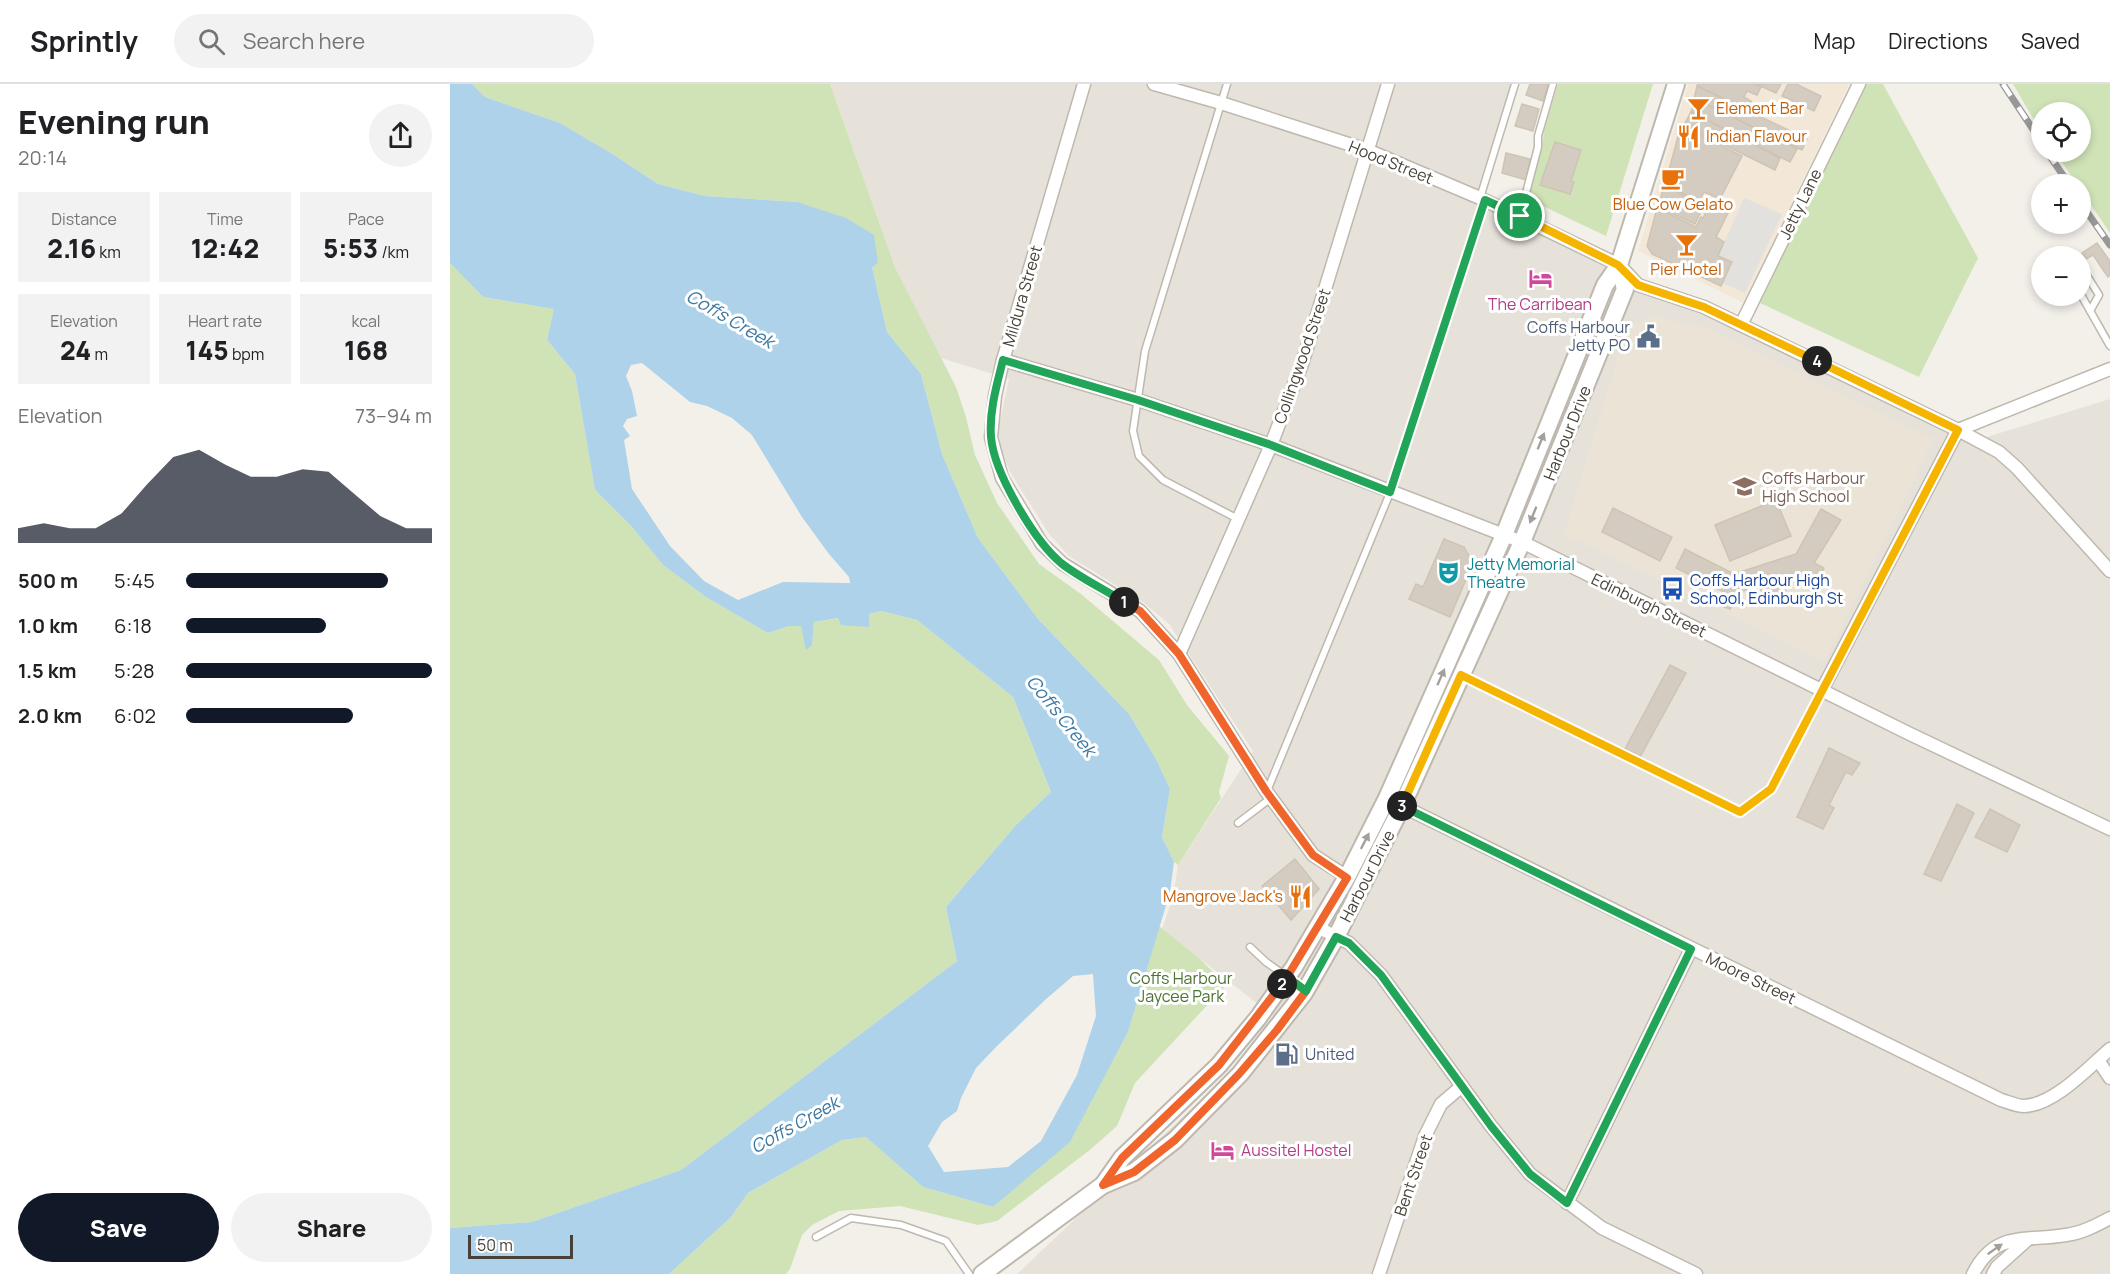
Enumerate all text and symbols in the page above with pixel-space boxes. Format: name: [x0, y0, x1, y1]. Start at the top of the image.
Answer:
search box: [174, 14, 594, 68]
text: Sprintly: [30, 22, 138, 60]
icon: search: [195, 25, 228, 58]
text: Search here: [243, 26, 365, 56]
text: Map: [1814, 27, 1855, 55]
text: Directions: [1888, 27, 1988, 55]
text: Saved: [2021, 27, 2080, 55]
bar icon: Element Bar: [1685, 95, 1711, 121]
place label: Element Bar: [1716, 97, 1804, 119]
text: Evening run: [18, 99, 210, 144]
map controls: [2031, 102, 2091, 306]
button: locate: [2031, 102, 2091, 162]
button: share: [369, 104, 432, 167]
restaurant icon: Indian Flavour: [1675, 123, 1701, 149]
place label: Indian Flavour: [1706, 125, 1807, 147]
street label: Hood Street: [1345, 135, 1437, 189]
text: 20:14: [18, 144, 67, 171]
street label: Jetty Lane: [1773, 165, 1827, 243]
cafe icon: Blue Cow Gelato: [1660, 166, 1686, 192]
button: +: [2031, 174, 2091, 234]
pin: [1494, 190, 1545, 241]
place label: Blue Cow Gelato: [1613, 193, 1733, 215]
icon: arrive: [1503, 199, 1536, 232]
text: Distance: [51, 208, 117, 230]
text: Time: [207, 208, 243, 230]
text: Pace: [348, 208, 384, 230]
text: 2.16: [47, 230, 96, 266]
text: 12:42: [191, 230, 259, 266]
text: 5:53: [323, 230, 378, 266]
bar icon: Pier Hotel: [1673, 231, 1699, 257]
text: km: [96, 241, 121, 263]
text: /km: [378, 241, 409, 263]
street label: Mildura Street: [997, 243, 1047, 349]
button: −: [2031, 246, 2091, 306]
place label: Pier Hotel: [1650, 258, 1722, 280]
hotel icon: The Carribean: [1527, 266, 1553, 292]
water label: Coffs Creek: [682, 283, 781, 354]
street label: Collingwood Street: [1269, 285, 1335, 427]
place label: The Carribean: [1488, 293, 1592, 315]
text: Elevation: [50, 310, 118, 332]
text: Heart rate: [188, 310, 262, 332]
text: kcal: [351, 310, 381, 332]
place label: Coffs Harbour Jetty PO: [1527, 316, 1630, 356]
public building icon: Coffs Harbour Jetty PO: [1635, 323, 1661, 349]
text: 24: [60, 332, 91, 368]
text: 145: [186, 332, 229, 368]
text: 168: [344, 332, 388, 368]
text: m: [91, 343, 108, 365]
text: bpm: [229, 343, 264, 365]
pin: 4: [1802, 346, 1832, 376]
text: 4: [1812, 350, 1822, 372]
street label: Harbour Drive: [1538, 382, 1596, 484]
text: Elevation: [18, 402, 102, 429]
text: 73–94 m: [355, 402, 432, 429]
one-way arrow: [1537, 432, 1547, 450]
place label: Coffs Harbour High School: [1762, 467, 1865, 507]
school or university icon: Coffs Harbour High School: [1731, 474, 1757, 500]
one-way arrow: [1528, 506, 1538, 524]
place label: Jetty Memorial Theatre: [1467, 553, 1575, 593]
theatre icon: Jetty Memorial Theatre: [1436, 560, 1462, 586]
text: 500 m: [18, 567, 78, 594]
text: 5:45: [114, 567, 155, 594]
street label: Edinburgh Street: [1588, 568, 1710, 642]
place label: Coffs Harbour High School, Edinburgh St: [1690, 569, 1843, 609]
bus stop icon: Coffs Harbour High School, Edinburgh St: [1659, 576, 1685, 602]
pin: 1: [1109, 587, 1139, 617]
text: 1: [1120, 591, 1128, 613]
text: 1.0 km: [18, 612, 78, 639]
text: 6:18: [114, 612, 152, 639]
text: 1.5 km: [18, 657, 77, 684]
text: 5:28: [114, 657, 155, 684]
one-way arrow: [1436, 668, 1446, 686]
water label: Coffs Creek: [1022, 670, 1104, 763]
text: 2.0 km: [18, 702, 82, 729]
text: 6:02: [114, 702, 156, 729]
pin: 3: [1387, 791, 1417, 821]
text: 3: [1397, 795, 1407, 817]
street label: Harbour Drive: [1334, 826, 1400, 926]
one-way arrow: [1360, 832, 1370, 850]
restaurant icon: Mangrove Jack's: [1288, 883, 1314, 909]
place label: Mangrove Jack's: [1163, 885, 1283, 907]
street label: Moore Street: [1702, 947, 1800, 1009]
park label: Coffs Harbour Jaycee Park: [1130, 967, 1233, 1007]
pin: 2: [1267, 969, 1297, 999]
text: 2: [1277, 973, 1287, 995]
fuel station icon: United: [1274, 1041, 1300, 1067]
place label: United: [1305, 1043, 1354, 1065]
water label: Coffs Creek: [746, 1088, 846, 1158]
street label: Bent Street: [1389, 1131, 1437, 1219]
hotel icon: Aussitel Hostel: [1210, 1137, 1236, 1163]
place label: Aussitel Hostel: [1241, 1139, 1351, 1161]
button: Save: [18, 1193, 219, 1262]
button: Share: [231, 1193, 432, 1262]
scale bar: [468, 1232, 573, 1260]
text: 50 m: [477, 1234, 513, 1256]
one-way arrow: [1986, 1243, 2003, 1254]

